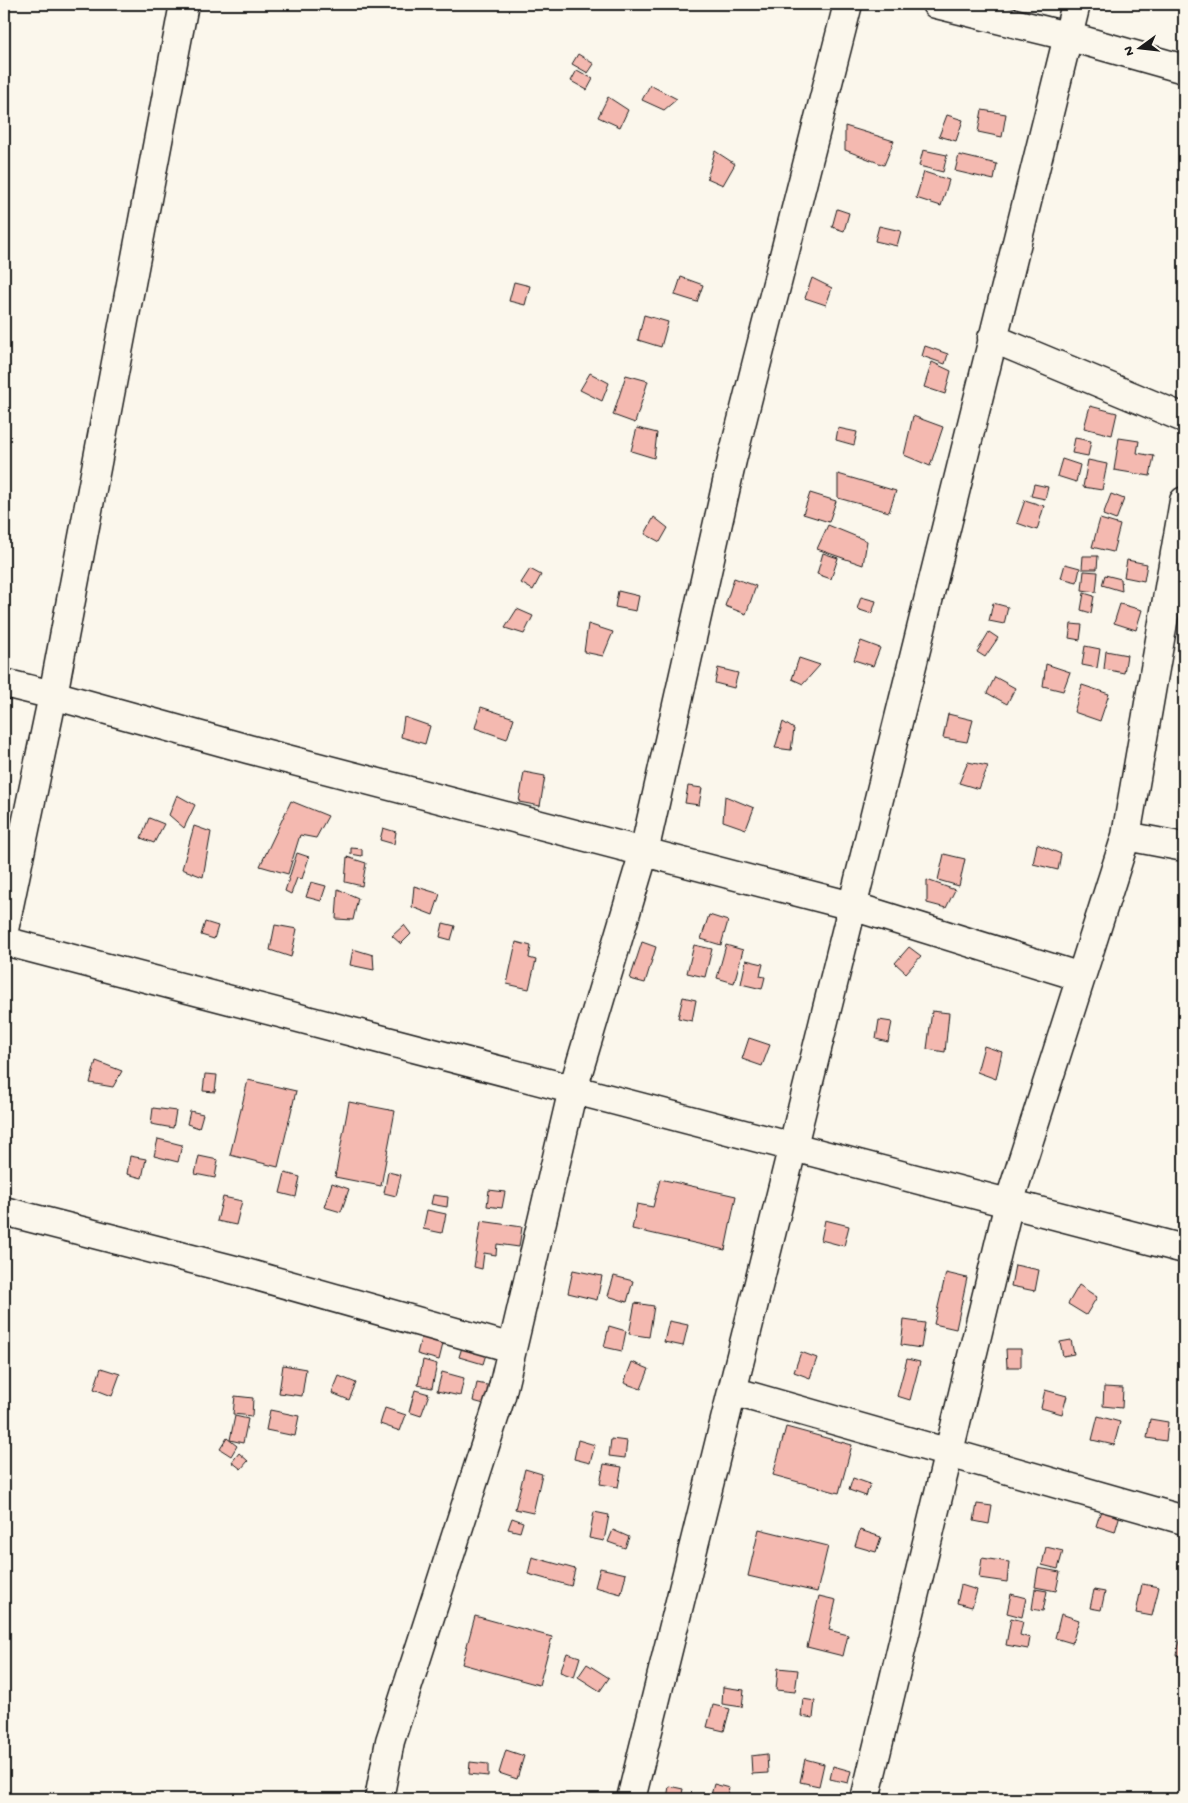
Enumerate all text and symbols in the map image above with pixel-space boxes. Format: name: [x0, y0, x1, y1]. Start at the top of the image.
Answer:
north arrow: [1116, 22, 1166, 72]
text: N: [1120, 44, 1139, 57]

